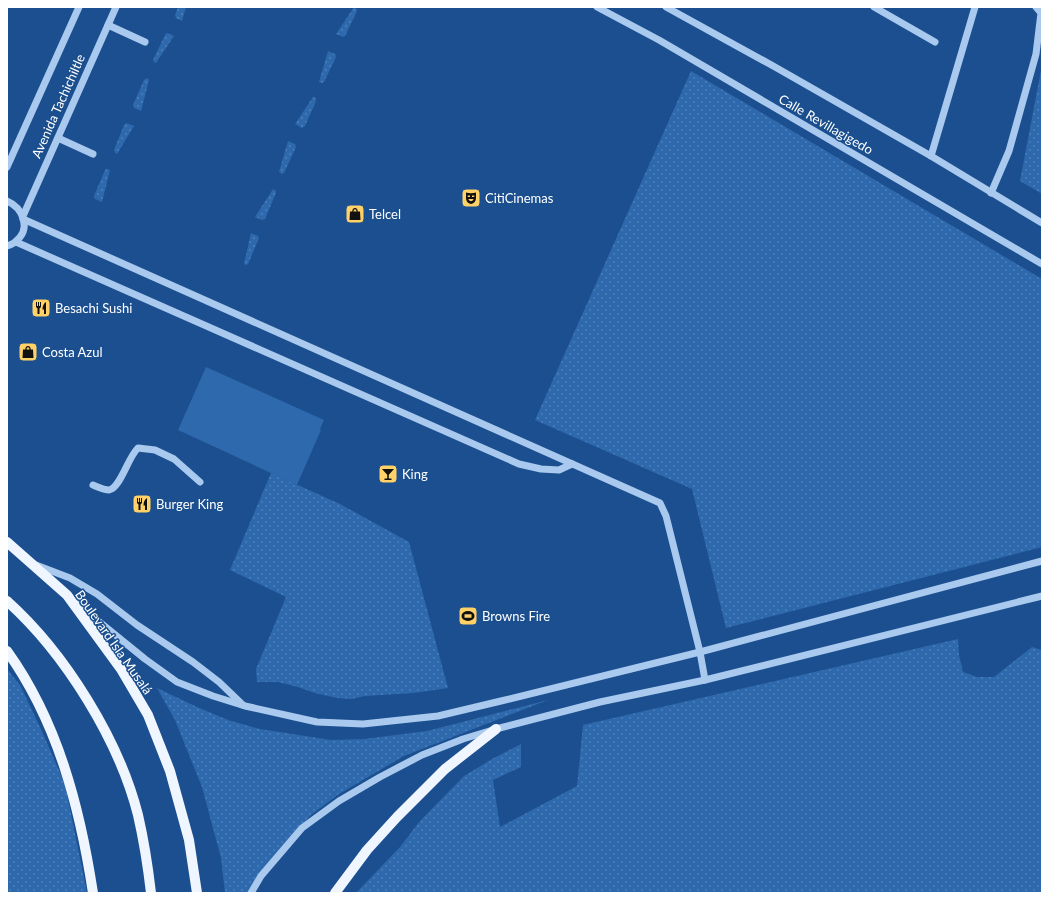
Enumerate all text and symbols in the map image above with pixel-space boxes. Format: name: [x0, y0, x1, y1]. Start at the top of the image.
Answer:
street label: Avenida Tachichiltle: [28, 51, 88, 161]
street label: Calle Revillagigedo: [776, 90, 876, 158]
theatre icon: CitiCinemas: [460, 187, 482, 209]
place label: CitiCinemas: [485, 190, 554, 206]
shop icon: Telcel: [344, 203, 366, 225]
place label: Telcel: [369, 206, 401, 222]
restaurant icon: Besachi Sushi: [30, 297, 52, 319]
place label: Besachi Sushi: [55, 300, 132, 316]
shop icon: Costa Azul: [17, 341, 39, 363]
place label: Costa Azul: [42, 344, 103, 360]
bar icon: King: [377, 463, 399, 485]
place label: King: [402, 466, 428, 482]
restaurant icon: Burger King: [131, 493, 153, 515]
place label: Burger King: [156, 496, 223, 512]
street label: Boulevard Isla Musalá: [72, 587, 156, 697]
sports icon: Browns Fire: [457, 605, 479, 627]
place label: Browns Fire: [482, 608, 550, 624]

